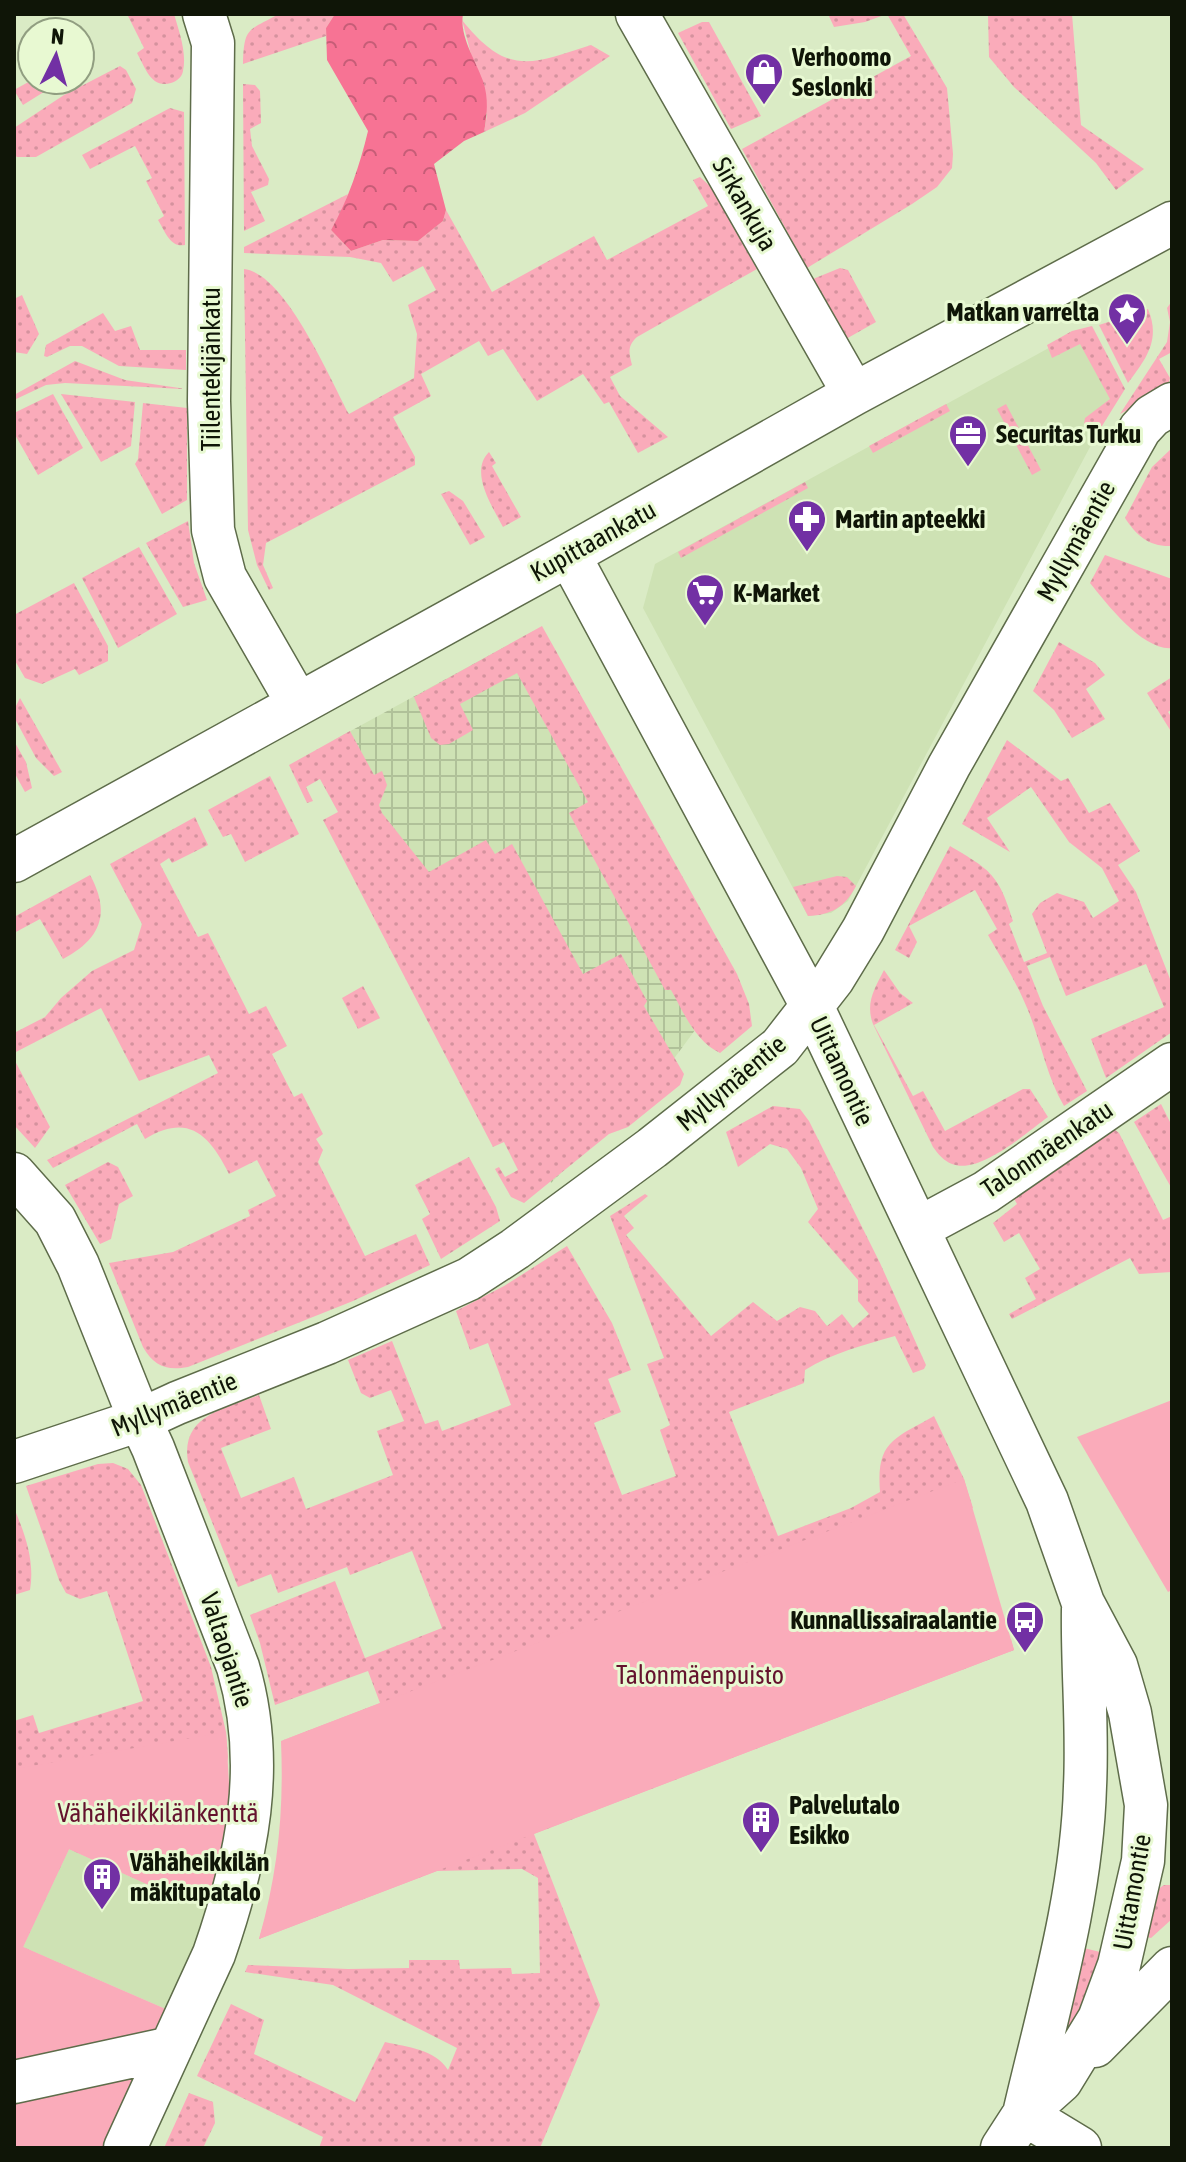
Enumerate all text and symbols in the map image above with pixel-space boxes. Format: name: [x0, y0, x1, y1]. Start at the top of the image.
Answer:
north arrow: [16, 16, 96, 96]
text: N: [50, 23, 65, 50]
place label: Verhoomo Seslonki: [791, 42, 891, 102]
shop icon: Verhoomo Seslonki: [743, 51, 785, 106]
street label: Sirkankuja: [706, 152, 784, 256]
street label: Tiilentekijänkatu: [196, 287, 226, 451]
place icon: Matkan varrelta: [1106, 291, 1148, 346]
place label: Matkan varrelta: [946, 297, 1099, 327]
office icon: Securitas Turku: [947, 413, 989, 468]
place label: Securitas Turku: [996, 419, 1141, 449]
street label: Myllymäentie: [1031, 476, 1121, 606]
street label: Kupittaankatu: [525, 494, 661, 588]
pharmacy icon: Martin apteekki: [786, 498, 828, 553]
place label: Martin apteekki: [835, 504, 985, 534]
supermarket icon: K-Market: [684, 572, 726, 627]
place label: K-Market: [733, 578, 820, 608]
street label: Uittamontie: [804, 1012, 880, 1130]
street label: Myllymäentie: [670, 1029, 792, 1137]
street label: Talonmäenkatu: [976, 1094, 1118, 1204]
street label: Myllymäentie: [107, 1365, 241, 1443]
street label: Valtaojantie: [194, 1589, 260, 1711]
bus stop icon: Kunnallissairaalantie: [1004, 1599, 1046, 1654]
place label: Kunnallissairaalantie: [790, 1605, 997, 1635]
park label: Talonmäenpuisto: [616, 1660, 784, 1690]
place label: Palvelutalo Esikko: [789, 1790, 900, 1850]
park label: Vähäheikkilänkenttä: [57, 1798, 259, 1828]
building icon: Palvelutalo Esikko: [740, 1799, 782, 1854]
street label: Uittamontie: [1107, 1832, 1157, 1952]
place label: Vähäheikkilän mäkitupatalo: [129, 1847, 269, 1907]
building icon: Vähäheikkilän mäkitupatalo: [81, 1856, 123, 1911]

